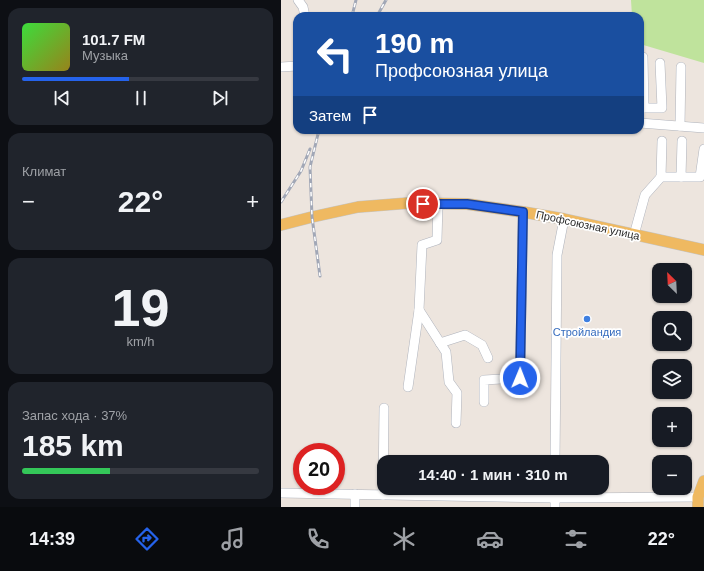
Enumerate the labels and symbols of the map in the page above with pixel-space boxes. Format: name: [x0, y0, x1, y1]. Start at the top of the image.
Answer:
pin: [406, 187, 440, 221]
street label: Профсоюзная улица: [535, 208, 642, 242]
north arrow: [652, 263, 692, 303]
marker: Стройландия: [582, 314, 592, 324]
place label: Стройландия: [553, 326, 621, 338]
position arrow: [499, 357, 541, 399]
speed limit sign: 20: [293, 443, 345, 495]

